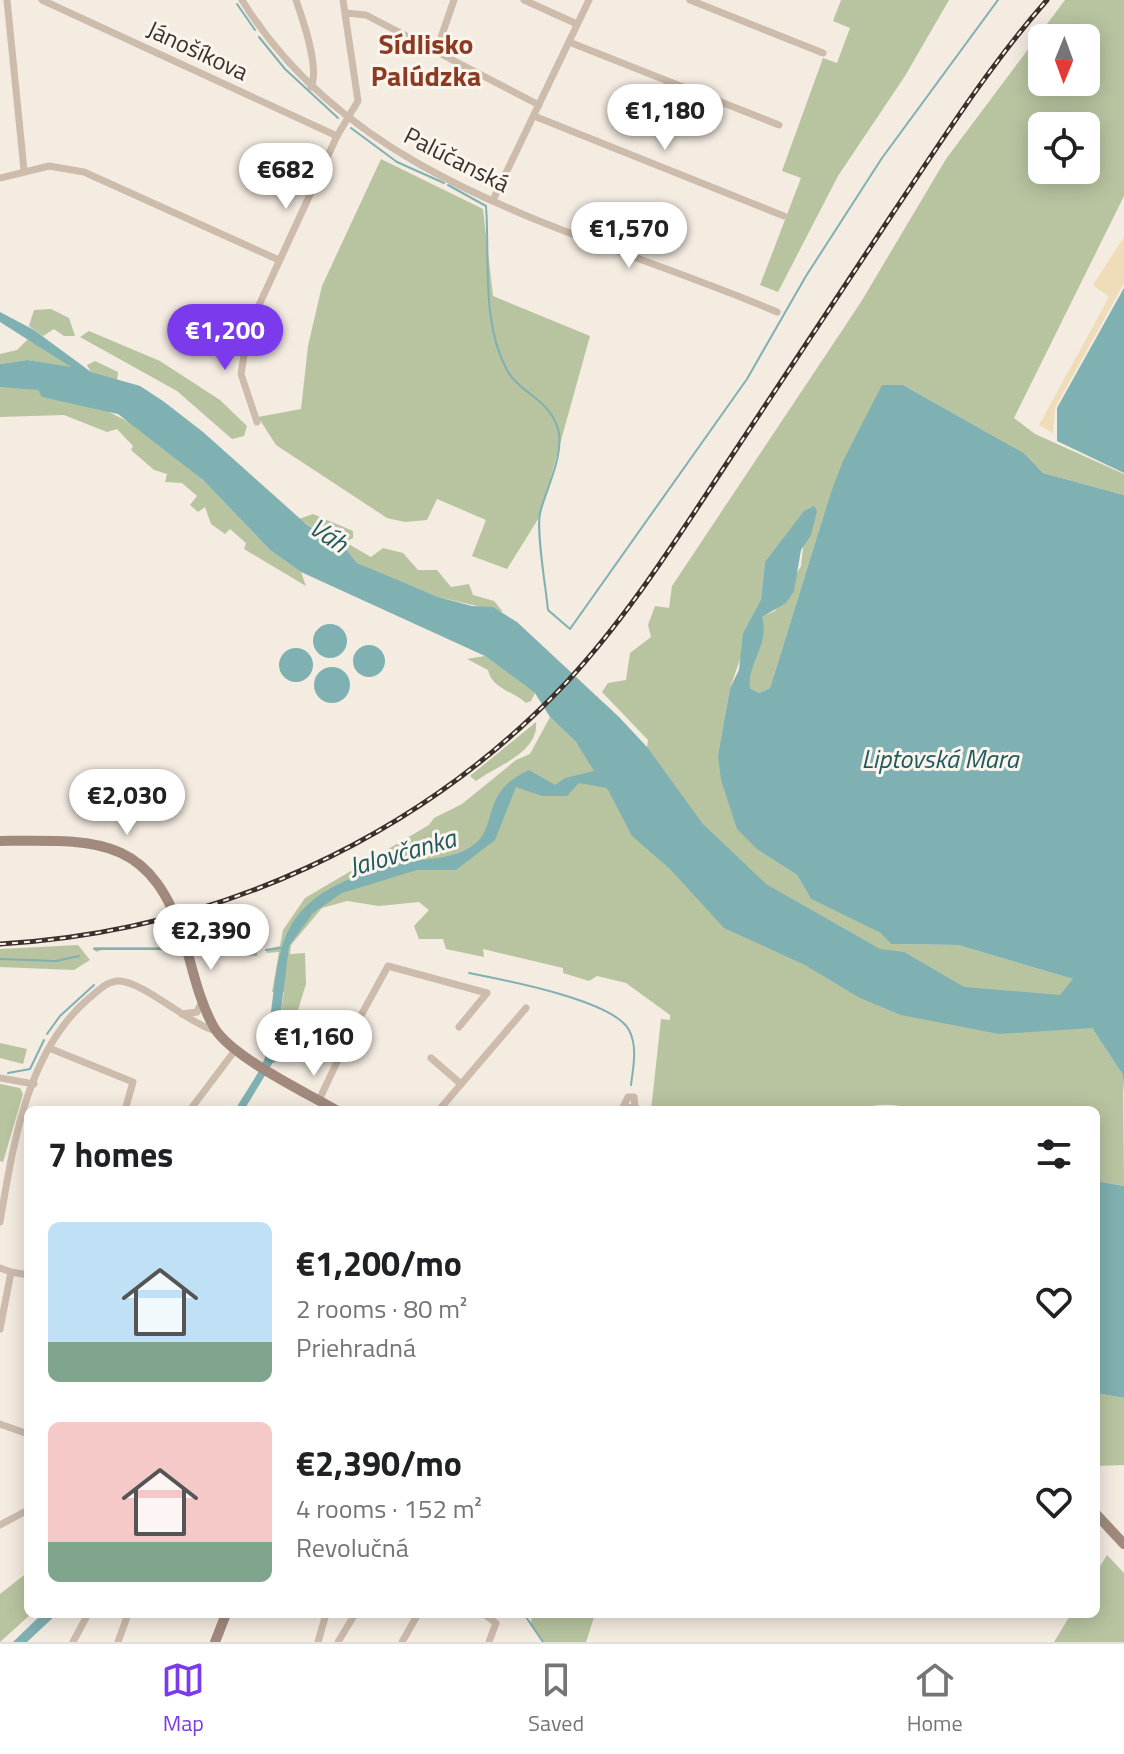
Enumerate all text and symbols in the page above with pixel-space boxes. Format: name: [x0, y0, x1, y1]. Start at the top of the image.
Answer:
street label: Jánošíkova: [141, 11, 255, 89]
district label: Sídlisko Palúdzka: [371, 22, 481, 97]
north arrow: [1028, 24, 1100, 96]
map controls: [1028, 24, 1100, 184]
pin: €1,180: [600, 84, 730, 152]
text: €1,180: [625, 90, 705, 129]
button: locate: [1028, 112, 1100, 184]
street label: Palúčanská: [398, 117, 516, 201]
pin: €682: [239, 143, 333, 211]
text: €682: [257, 149, 315, 188]
pin: €1,570: [564, 202, 694, 270]
text: €1,570: [589, 208, 669, 247]
pin: €1,200: [160, 304, 290, 372]
text: €1,200: [185, 310, 265, 349]
water label: Váh: [302, 508, 357, 563]
water label: Liptovská Mara: [862, 739, 1020, 778]
pin: €2,030: [62, 769, 192, 837]
text: €2,030: [87, 775, 167, 814]
water label: Jalovčanka: [344, 818, 462, 886]
pin: €2,390: [146, 904, 276, 972]
text: €2,390: [171, 910, 251, 949]
pin: €1,160: [249, 1010, 379, 1078]
text: €1,160: [274, 1016, 354, 1055]
text: 7 homes: [48, 1128, 173, 1180]
icon: filters: [1032, 1132, 1076, 1176]
text: €1,200/mo: [296, 1237, 462, 1289]
icon: home: [112, 1254, 208, 1350]
icon: heart: [1032, 1280, 1076, 1324]
text: 2 rooms · 80 m²: [296, 1289, 467, 1328]
text: Priehradná: [296, 1328, 416, 1367]
text: €2,390/mo: [296, 1437, 462, 1489]
icon: home: [112, 1454, 208, 1550]
icon: heart: [1032, 1480, 1076, 1524]
text: 4 rooms · 152 m²: [296, 1489, 482, 1528]
text: Revolučná: [296, 1528, 409, 1567]
tab: Map: [161, 1658, 205, 1740]
tab: Saved: [528, 1658, 584, 1740]
tab: Home: [907, 1658, 963, 1740]

